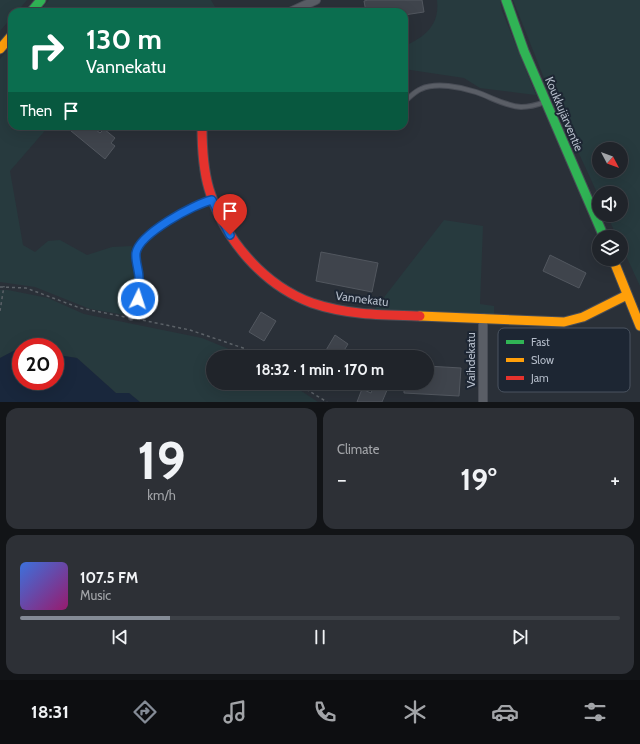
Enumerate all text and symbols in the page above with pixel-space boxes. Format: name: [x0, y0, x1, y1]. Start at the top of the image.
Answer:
text: 130 m: [86, 22, 162, 56]
icon: right: [20, 24, 72, 76]
text: Vannekatu: [86, 56, 166, 78]
street label: Koukkujärventie: [542, 74, 587, 153]
icon: arrive: [60, 100, 82, 122]
text: Then: [20, 102, 52, 120]
north arrow: [592, 142, 628, 178]
map controls: [592, 142, 628, 266]
button: sound: [592, 186, 628, 222]
pin: [213, 194, 247, 235]
icon: arrive: [219, 200, 241, 222]
button: layers: [592, 230, 628, 266]
position arrow: [117, 278, 159, 320]
street label: Vannekatu: [335, 288, 390, 309]
legend: [498, 328, 630, 392]
street label: Vaihdekatu: [463, 332, 478, 388]
text: Fast: [531, 335, 550, 349]
speed limit sign: 20: [12, 338, 64, 390]
text: Slow: [531, 353, 554, 367]
text: 18:32 · 1 min · 170 m: [256, 361, 384, 379]
text: Jam: [530, 371, 549, 385]
text: 19: [137, 429, 186, 492]
text: Climate: [337, 441, 379, 457]
text: 19°: [460, 461, 497, 498]
text: −: [337, 466, 347, 493]
text: +: [610, 466, 620, 493]
text: km/h: [147, 487, 176, 503]
text: 107.5 FM: [80, 569, 138, 587]
text: Music: [80, 587, 111, 603]
icon: previous: [109, 626, 131, 648]
icon: pause: [309, 626, 331, 648]
icon: next: [509, 626, 531, 648]
icon: directions: [131, 698, 159, 726]
icon: music: [221, 698, 249, 726]
icon: phone: [311, 698, 339, 726]
icon: climate: [401, 698, 429, 726]
icon: car: [491, 698, 519, 726]
icon: filters: [581, 698, 609, 726]
text: 18:31: [31, 701, 69, 723]

